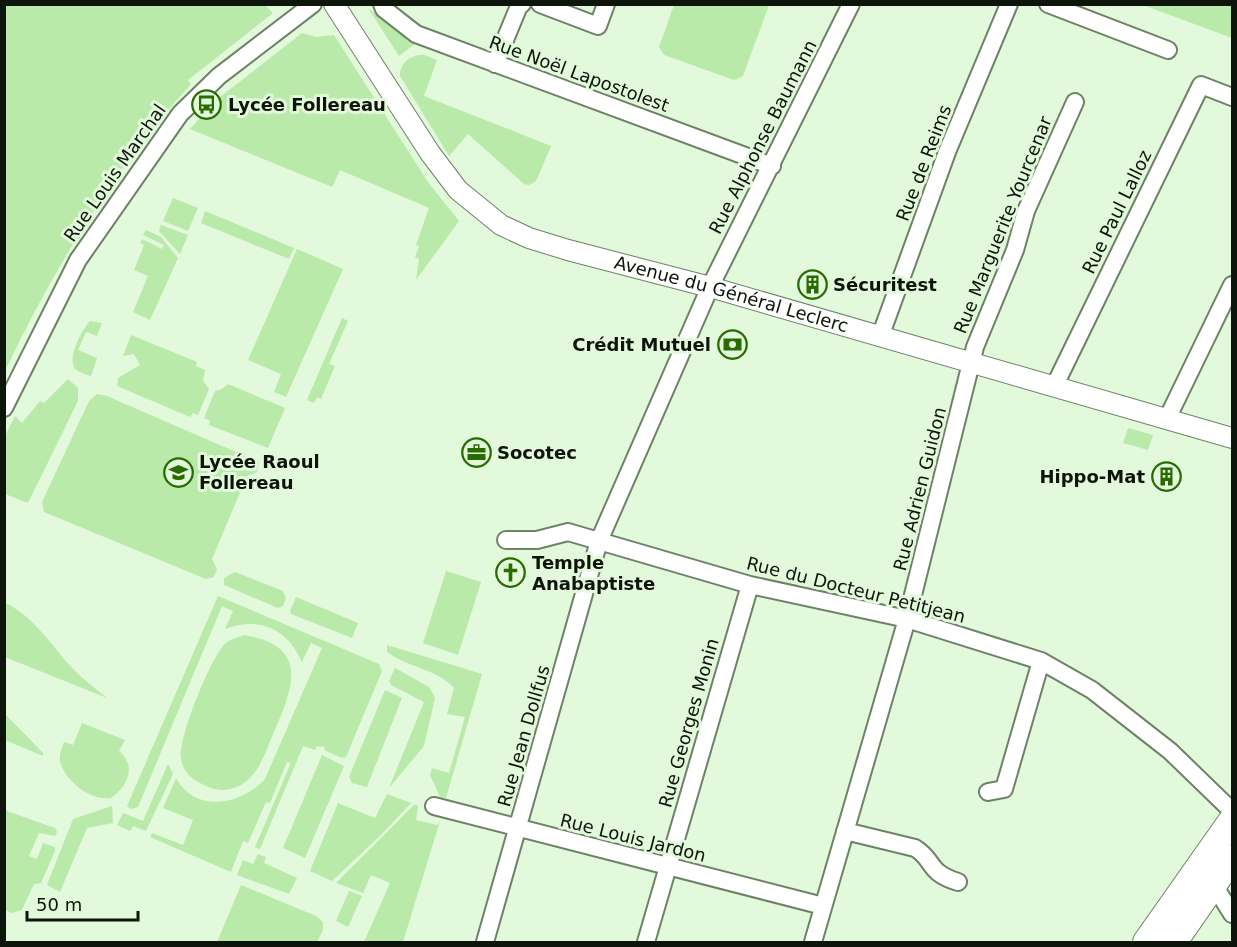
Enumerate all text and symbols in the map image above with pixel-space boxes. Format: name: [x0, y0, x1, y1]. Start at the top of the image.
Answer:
street label: Rue Noël Lapostolest: [486, 31, 672, 116]
street label: Rue Alphonse Baumann: [704, 36, 821, 237]
bus stop icon: Lycée Follereau: [191, 89, 223, 121]
place label: Lycée Follereau: [228, 94, 386, 115]
street label: Rue Louis Marchal: [59, 100, 170, 246]
street label: Rue de Reims: [892, 102, 955, 224]
street label: Rue Marguerite Yourcenar: [949, 113, 1056, 337]
street label: Rue Paul Lalloz: [1078, 147, 1155, 277]
street label: Avenue du Général Leclerc: [612, 252, 851, 336]
building icon: Sécuritest: [796, 269, 828, 301]
place label: Sécuritest: [833, 274, 937, 295]
bank icon: Crédit Mutuel: [716, 329, 748, 361]
place label: Crédit Mutuel: [572, 334, 711, 355]
street label: Rue Adrien Guidon: [889, 405, 950, 573]
office icon: Socotec: [460, 437, 492, 469]
place label: Socotec: [497, 442, 577, 463]
place label: Lycée Raoul Follereau: [199, 451, 320, 493]
school or university icon: Lycée Raoul Follereau: [162, 456, 194, 488]
building icon: Hippo-Mat: [1150, 461, 1182, 493]
place label: Hippo-Mat: [1039, 466, 1145, 487]
place label: Temple Anabaptiste: [532, 552, 655, 594]
street label: Rue du Docteur Petitjean: [745, 552, 968, 627]
church icon: Temple Anabaptiste: [495, 557, 527, 589]
street label: Rue Georges Monin: [654, 636, 723, 810]
street label: Rue Jean Dollfus: [493, 663, 554, 809]
street label: Rue Louis Jardon: [558, 809, 708, 866]
scale bar: [27, 884, 138, 922]
text: 50 m: [36, 894, 82, 915]

